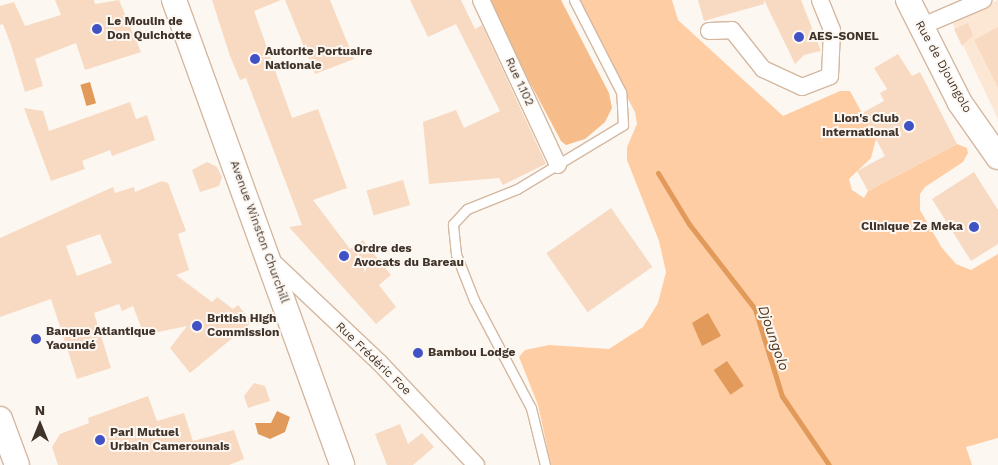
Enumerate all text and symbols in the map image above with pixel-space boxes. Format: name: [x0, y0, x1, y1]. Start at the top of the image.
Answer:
place label: Le Moulin de Don Quichotte: [107, 15, 192, 43]
street label: Rue de Djoungolo: [912, 18, 974, 116]
marker: Le Moulin de Don Quichotte: [91, 23, 103, 35]
place label: AES-SONEL: [809, 30, 879, 44]
marker: AES-SONEL: [793, 31, 805, 43]
place label: Autorite Portuaire Nationale: [265, 45, 372, 73]
marker: Autorite Portuaire Nationale: [249, 53, 261, 65]
street label: Rue 1.102: [502, 55, 536, 109]
place label: Lion's Club International: [822, 112, 899, 140]
marker: Lion's Club International: [903, 120, 915, 132]
street label: Avenue Winston Churchill: [226, 158, 292, 306]
place label: Clinique Ze Meka: [861, 220, 963, 234]
marker: Clinique Ze Meka: [967, 220, 981, 234]
place label: Ordre des Avocats du Bareau: [354, 242, 464, 270]
marker: Ordre des Avocats du Bareau: [338, 250, 350, 262]
water label: Djoungolo: [755, 303, 793, 373]
place label: British High Commission: [207, 312, 279, 340]
street label: Rue Frédéric Foe: [332, 319, 414, 399]
marker: British High Commission: [191, 320, 203, 332]
place label: Banque Atlantique Yaoundé: [46, 325, 156, 353]
marker: Banque Atlantique Yaoundé: [30, 333, 42, 345]
place label: Bambou Lodge: [428, 346, 516, 360]
marker: Bambou Lodge: [412, 347, 424, 359]
north arrow: [15, 400, 65, 450]
text: N: [35, 402, 45, 418]
place label: Pari Mutuel Urbain Camerounais: [110, 426, 230, 454]
marker: Pari Mutuel Urbain Camerounais: [94, 434, 106, 446]

